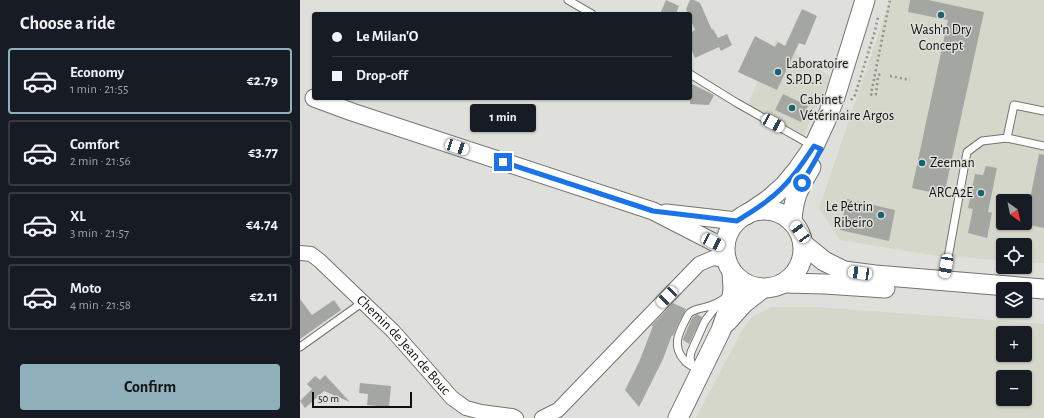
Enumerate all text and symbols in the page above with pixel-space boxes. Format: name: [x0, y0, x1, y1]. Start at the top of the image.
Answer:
marker: Wash'n Dry Concept: [936, 10, 946, 20]
text: Choose a ride: [20, 15, 115, 33]
place label: Wash'n Dry Concept: [910, 23, 972, 53]
text: Le Milan'O: [356, 29, 418, 44]
place label: Laboratoire S.P.D.P.: [786, 57, 849, 87]
icon: car: [22, 63, 58, 99]
text: Economy: [70, 65, 124, 80]
marker: Laboratoire S.P.D.P.: [773, 67, 783, 77]
text: Drop-off: [356, 68, 408, 83]
text: €2.79: [247, 73, 278, 88]
text: 1 min · 21:55: [70, 83, 128, 96]
place label: Cabinet Vétérinaire Argos: [800, 93, 894, 123]
marker: Cabinet Vétérinaire Argos: [787, 103, 797, 113]
callout: 1 min: [470, 104, 536, 132]
text: 1 min: [489, 111, 517, 124]
car: [760, 112, 786, 134]
icon: car: [22, 135, 58, 171]
text: Comfort: [70, 137, 119, 152]
car: [444, 138, 470, 156]
text: €3.77: [248, 145, 278, 160]
route end: [494, 153, 512, 171]
text: 2 min · 21:56: [70, 155, 131, 168]
place label: Zeeman: [930, 156, 975, 170]
marker: Zeeman: [917, 158, 927, 168]
route start: [793, 174, 811, 192]
place label: ARCA2E: [929, 186, 973, 200]
marker: ARCA2E: [976, 188, 986, 198]
north arrow: [996, 194, 1032, 230]
map controls: [996, 194, 1032, 406]
place label: Le Pétrin Ribeiro: [826, 200, 873, 230]
icon: car: [22, 207, 58, 243]
text: XL: [70, 209, 86, 224]
marker: Le Pétrin Ribeiro: [876, 210, 886, 220]
text: €4.74: [246, 217, 278, 232]
car: [788, 219, 812, 245]
text: 3 min · 21:57: [70, 227, 129, 240]
car: [700, 231, 726, 253]
button: locate: [996, 238, 1032, 274]
car: [938, 253, 954, 279]
car: [847, 265, 873, 281]
icon: car: [22, 279, 58, 315]
text: Moto: [70, 281, 102, 296]
button: layers: [996, 282, 1032, 318]
car: [654, 284, 680, 310]
text: €2.11: [250, 289, 278, 304]
street label: Chemin de Jean de Bouc: [354, 293, 453, 398]
text: 4 min · 21:58: [70, 299, 131, 312]
button: +: [996, 326, 1032, 362]
button: Confirm: [20, 364, 280, 410]
button: −: [996, 370, 1032, 406]
scale bar: [312, 390, 412, 409]
text: 50 m: [318, 393, 339, 404]

